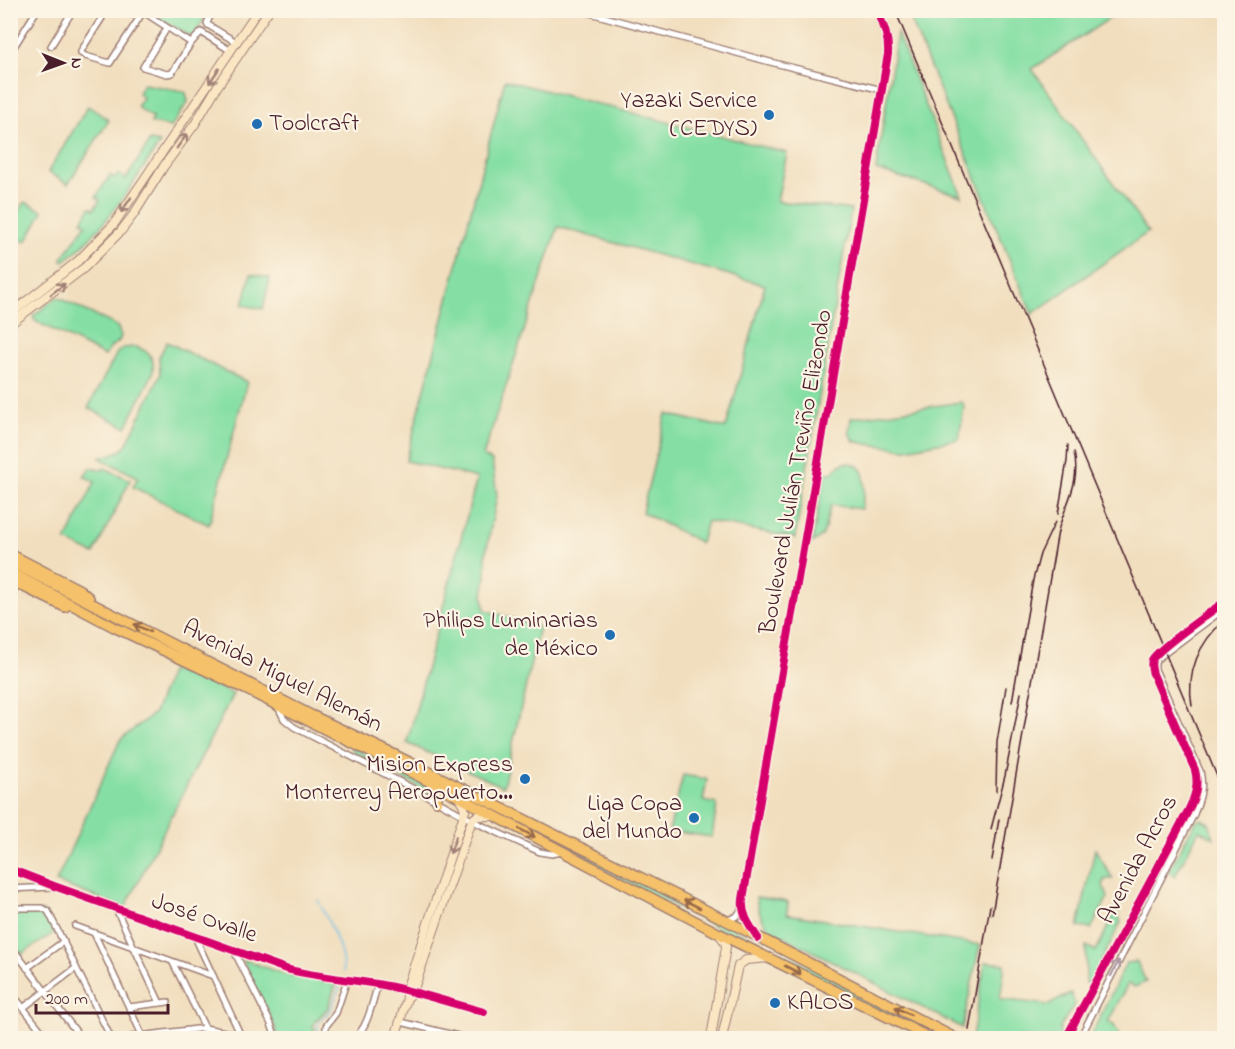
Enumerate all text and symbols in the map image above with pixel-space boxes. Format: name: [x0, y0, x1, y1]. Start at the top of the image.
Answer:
north arrow: [33, 33, 93, 93]
text: N: [64, 58, 88, 69]
one-way arrow: [208, 68, 220, 84]
place label: Yazaki Service (CEDYS): [621, 84, 757, 147]
place label: Toolcraft: [269, 107, 359, 142]
marker: Yazaki Service (CEDYS): [762, 108, 776, 122]
marker: Toolcraft: [250, 117, 264, 131]
one-way arrow: [176, 134, 188, 150]
one-way arrow: [120, 196, 133, 213]
one-way arrow: [49, 283, 65, 295]
street label: Boulevard Julián Treviño Elizondo: [751, 307, 843, 638]
place label: Philips Luminarias de México: [423, 604, 598, 667]
street label: Avenida Miguel Alemán: [176, 611, 388, 743]
one-way arrow: [133, 622, 151, 634]
marker: Philips Luminarias de México: [603, 628, 617, 642]
place label: Mision Express Monterrey Aeropuerto…: [285, 748, 513, 812]
marker: Mision Express Monterrey Aeropuerto…: [518, 772, 532, 786]
place label: Liga Copa del Mundo: [582, 787, 682, 850]
street label: Avenida Acros: [1090, 789, 1188, 931]
marker: Liga Copa del Mundo: [687, 811, 701, 825]
one-way arrow: [517, 828, 535, 839]
one-way arrow: [446, 836, 457, 854]
street label: José Ovalle: [146, 885, 262, 954]
one-way arrow: [683, 897, 701, 909]
one-way arrow: [1110, 959, 1122, 977]
one-way arrow: [784, 965, 802, 977]
scale bar: [36, 977, 168, 1015]
place label: KALOS: [787, 986, 853, 1021]
text: 200 m: [45, 987, 88, 1013]
marker: KALOS: [768, 996, 782, 1010]
one-way arrow: [894, 1005, 912, 1016]

